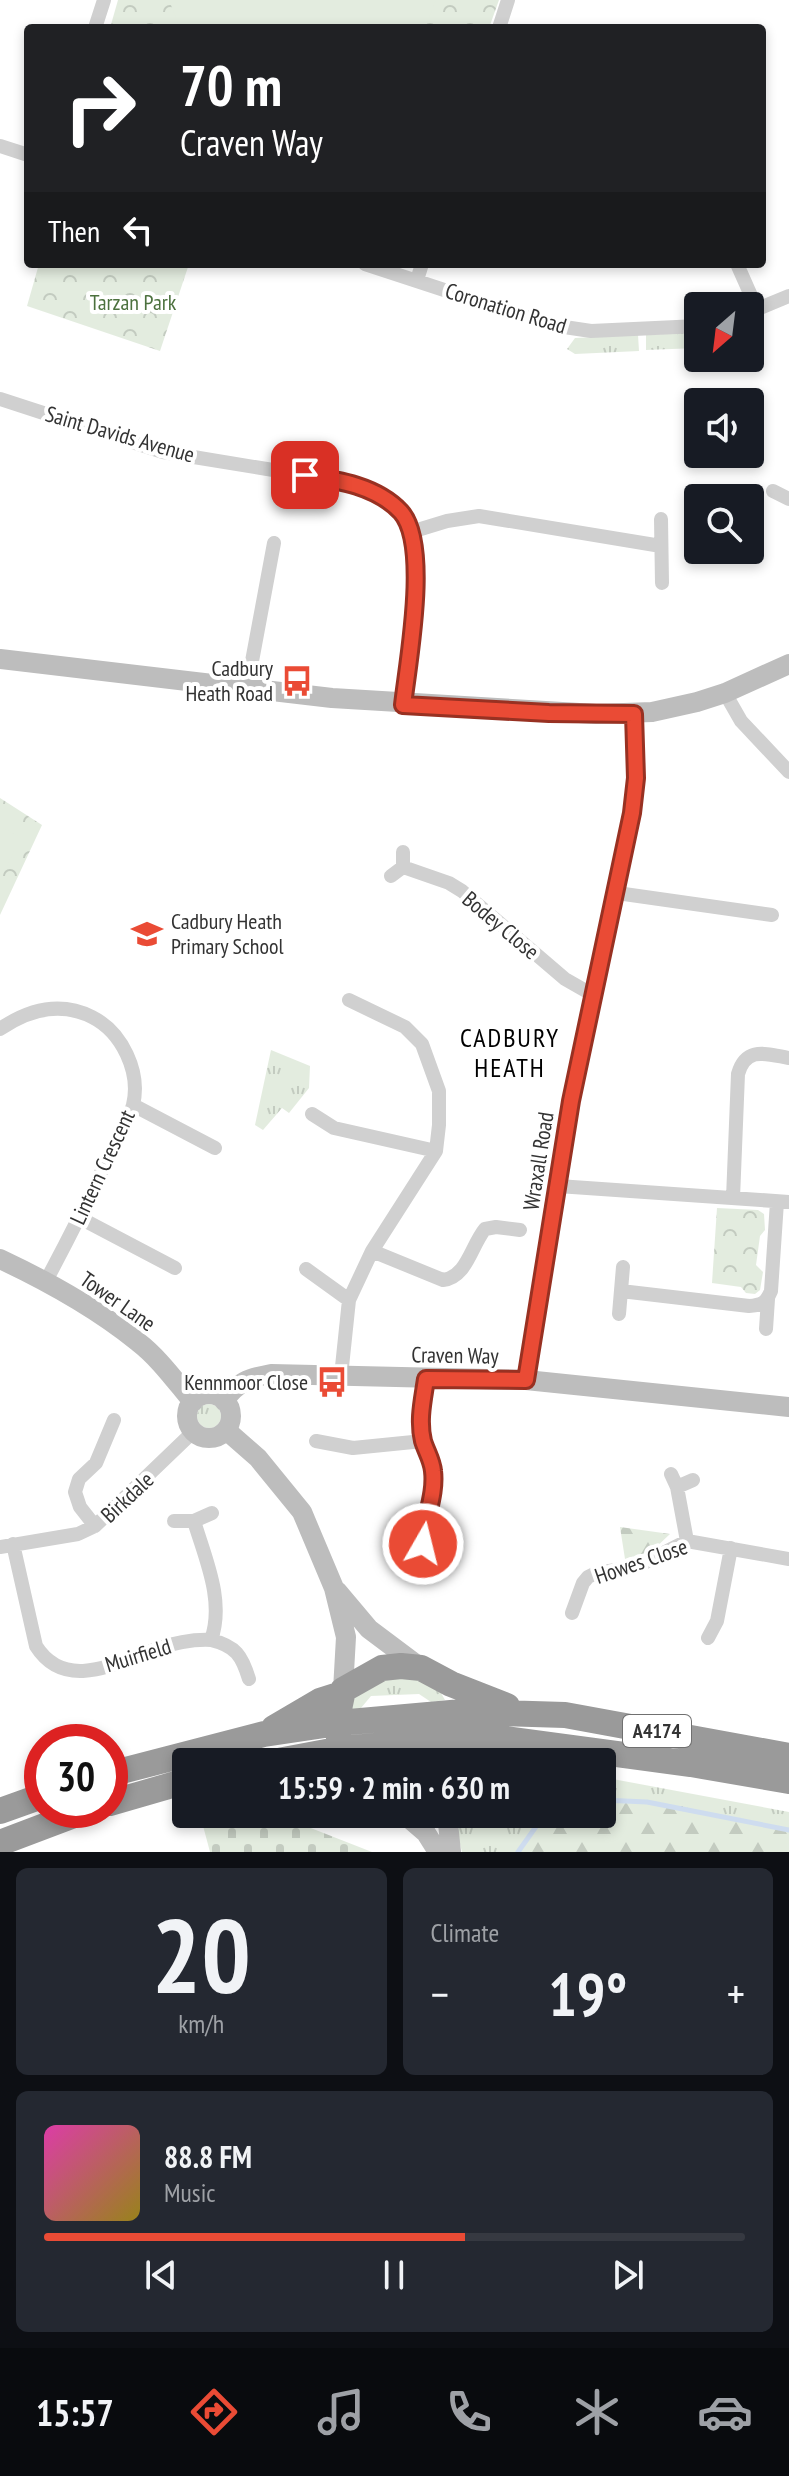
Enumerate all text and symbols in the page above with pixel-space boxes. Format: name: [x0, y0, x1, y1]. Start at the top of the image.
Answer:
text: 70 m: [180, 49, 282, 121]
icon: right: [48, 56, 152, 160]
text: Craven Way: [180, 119, 323, 166]
icon: left: [116, 208, 160, 252]
text: Then: [48, 211, 100, 250]
street label: Coronation Road: [442, 276, 570, 340]
park label: Tarzan Park: [90, 288, 177, 316]
north arrow: [684, 292, 764, 372]
map controls: [684, 292, 764, 564]
button: sound: [684, 388, 764, 468]
street label: Saint Davids Avenue: [42, 399, 198, 469]
pin: [271, 441, 339, 509]
icon: arrive: [283, 453, 327, 497]
button: search: [684, 484, 764, 564]
place label: Cadbury Heath Road: [185, 654, 274, 707]
bus stop icon: Cadbury Heath Road: [280, 664, 314, 698]
street label: Bodey Close: [457, 885, 545, 965]
place label: Cadbury Heath Primary School: [171, 907, 285, 960]
school or university icon: Cadbury Heath Primary School: [130, 917, 164, 951]
district label: CADBURY HEATH: [460, 1021, 560, 1084]
street label: Lintern Crescent: [63, 1105, 141, 1229]
street label: Wraxall Road: [516, 1110, 560, 1212]
street label: Tower Lane: [75, 1265, 161, 1337]
street label: Craven Way: [411, 1340, 500, 1370]
bus stop icon: Kennmoor Close: [315, 1365, 349, 1399]
place label: Kennmoor Close: [184, 1368, 308, 1396]
street label: Birkdale: [95, 1466, 159, 1528]
position arrow: [381, 1502, 465, 1586]
street label: Howes Close: [591, 1532, 691, 1590]
street label: Muirfield: [102, 1632, 174, 1678]
road number: A4174: [623, 1715, 691, 1747]
speed limit sign: 30: [24, 1724, 128, 1828]
text: 15:59 · 2 min · 630 m: [278, 1768, 510, 1807]
text: 20: [152, 1887, 251, 2022]
text: Climate: [431, 1916, 499, 1949]
text: 19°: [548, 1955, 627, 2033]
text: −: [431, 1965, 449, 2022]
text: +: [727, 1965, 745, 2022]
text: km/h: [178, 2007, 224, 2040]
text: 88.8 FM: [164, 2137, 252, 2176]
text: Music: [164, 2176, 216, 2209]
icon: previous: [139, 2253, 183, 2297]
icon: pause: [372, 2253, 416, 2297]
icon: next: [606, 2253, 650, 2297]
icon: directions: [186, 2384, 242, 2440]
icon: music: [313, 2384, 369, 2440]
icon: phone: [441, 2384, 497, 2440]
icon: climate: [569, 2384, 625, 2440]
icon: car: [697, 2384, 753, 2440]
text: 15:57: [36, 2389, 114, 2436]

